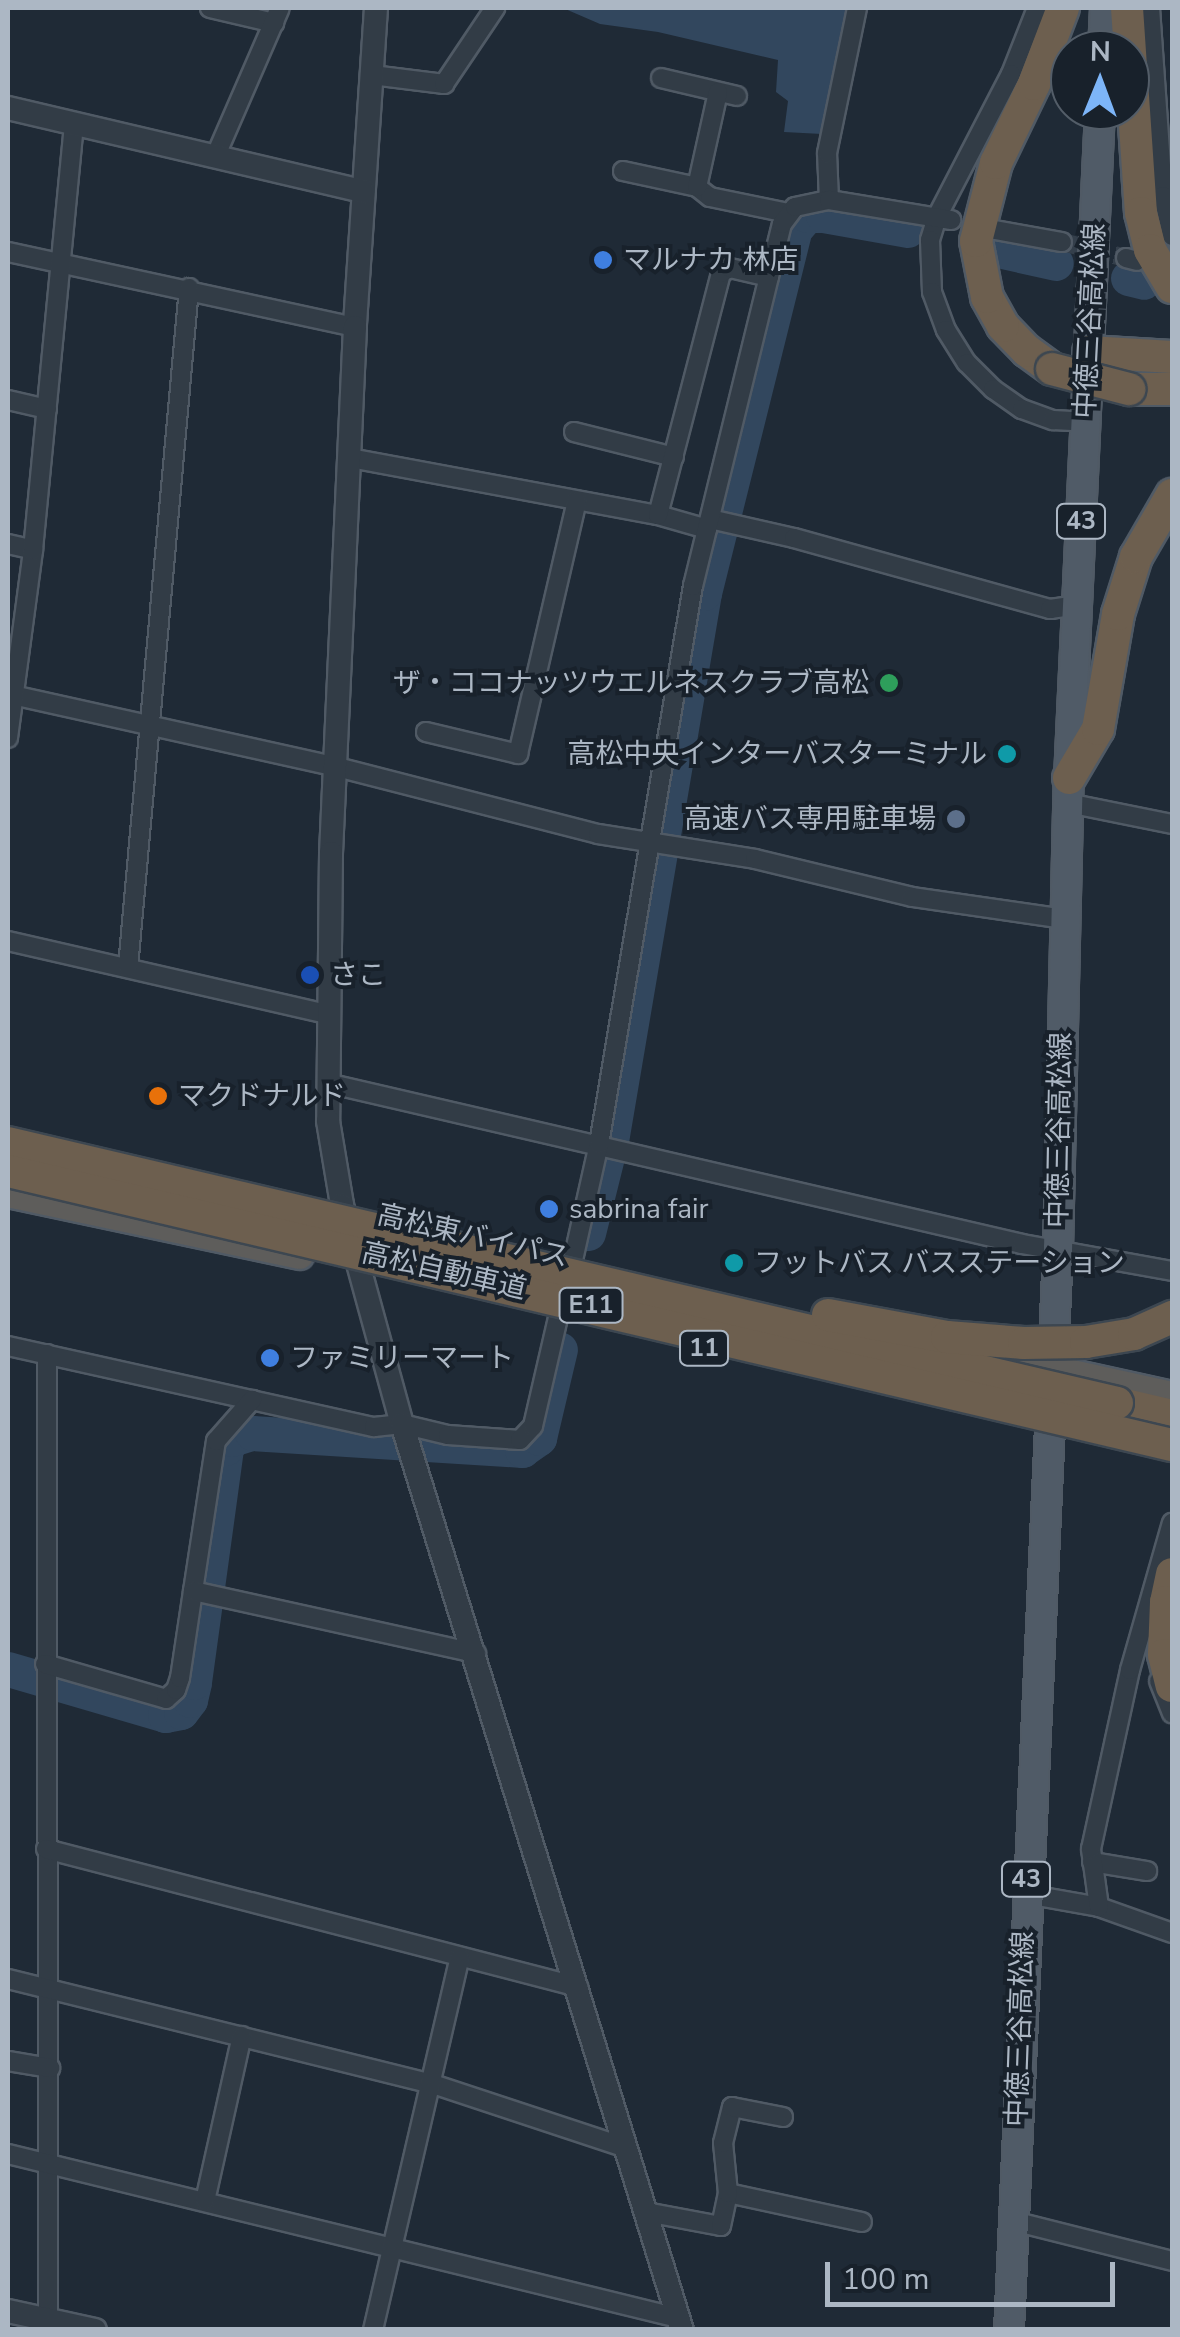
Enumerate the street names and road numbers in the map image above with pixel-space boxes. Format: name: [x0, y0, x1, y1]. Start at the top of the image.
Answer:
street label: 中徳三谷高松線: [1068, 222, 1112, 420]
road number: 43: [1056, 501, 1106, 541]
street label: 中徳三谷高松線: [1040, 1032, 1078, 1228]
street label: 高松東バイパス: [374, 1198, 572, 1274]
street label: 高松自動車道: [358, 1236, 530, 1306]
road number: E11: [558, 1285, 624, 1325]
road number: 11: [679, 1328, 729, 1368]
road number: 43: [1001, 1859, 1051, 1899]
street label: 中徳三谷高松線: [1000, 1930, 1040, 2128]

